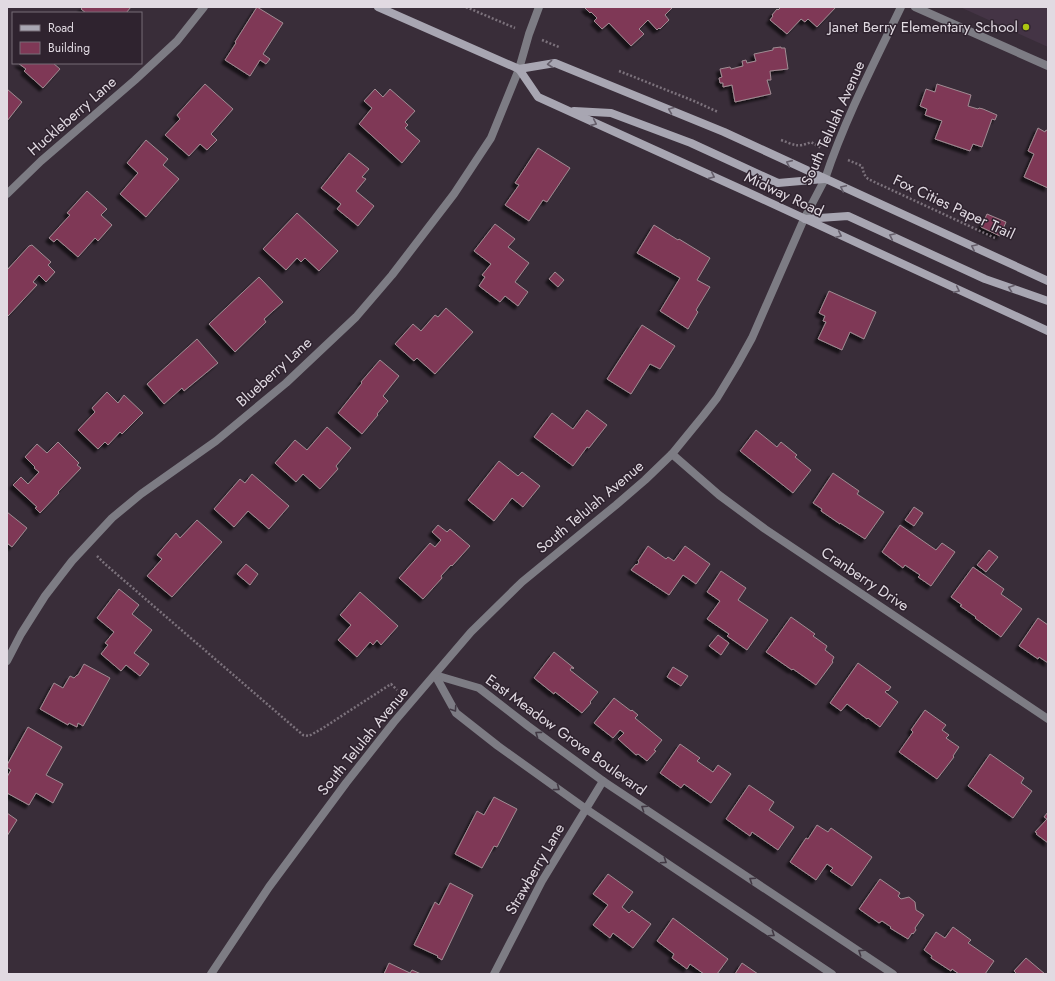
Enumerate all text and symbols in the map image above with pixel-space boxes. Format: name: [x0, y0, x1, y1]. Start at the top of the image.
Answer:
legend: [12, 12, 142, 64]
place label: Janet Berry Elementary School: [826, 16, 1018, 38]
text: Road: [48, 19, 74, 37]
marker: Janet Berry Elementary School: [1021, 22, 1031, 32]
text: Building: [48, 39, 90, 57]
street label: South Telulah Avenue: [796, 57, 871, 189]
one-way arrow: [547, 59, 553, 68]
street label: Huckleberry Lane: [23, 71, 121, 161]
one-way arrow: [667, 106, 674, 114]
one-way arrow: [590, 118, 597, 126]
one-way arrow: [786, 160, 794, 168]
street label: Midway Road: [741, 166, 827, 222]
street label: Fox Cities Paper Trail: [889, 169, 1019, 245]
one-way arrow: [707, 171, 715, 179]
one-way arrow: [840, 184, 847, 192]
one-way arrow: [835, 230, 843, 238]
one-way arrow: [889, 233, 896, 241]
one-way arrow: [971, 244, 979, 252]
one-way arrow: [1008, 284, 1015, 293]
one-way arrow: [953, 285, 961, 293]
street label: Blueberry Lane: [231, 332, 317, 412]
street label: South Telulah Avenue: [531, 455, 649, 559]
street label: Cranberry Drive: [817, 541, 914, 617]
street label: East Meadow Grove Boulevard: [481, 669, 651, 801]
street label: South Telulah Avenue: [312, 682, 414, 800]
one-way arrow: [449, 704, 456, 711]
one-way arrow: [535, 731, 542, 739]
one-way arrow: [552, 783, 559, 790]
one-way arrow: [641, 805, 648, 813]
street label: Strawberry Lane: [500, 819, 570, 919]
one-way arrow: [660, 856, 667, 864]
one-way arrow: [750, 878, 757, 885]
one-way arrow: [768, 929, 775, 936]
one-way arrow: [858, 949, 865, 957]

